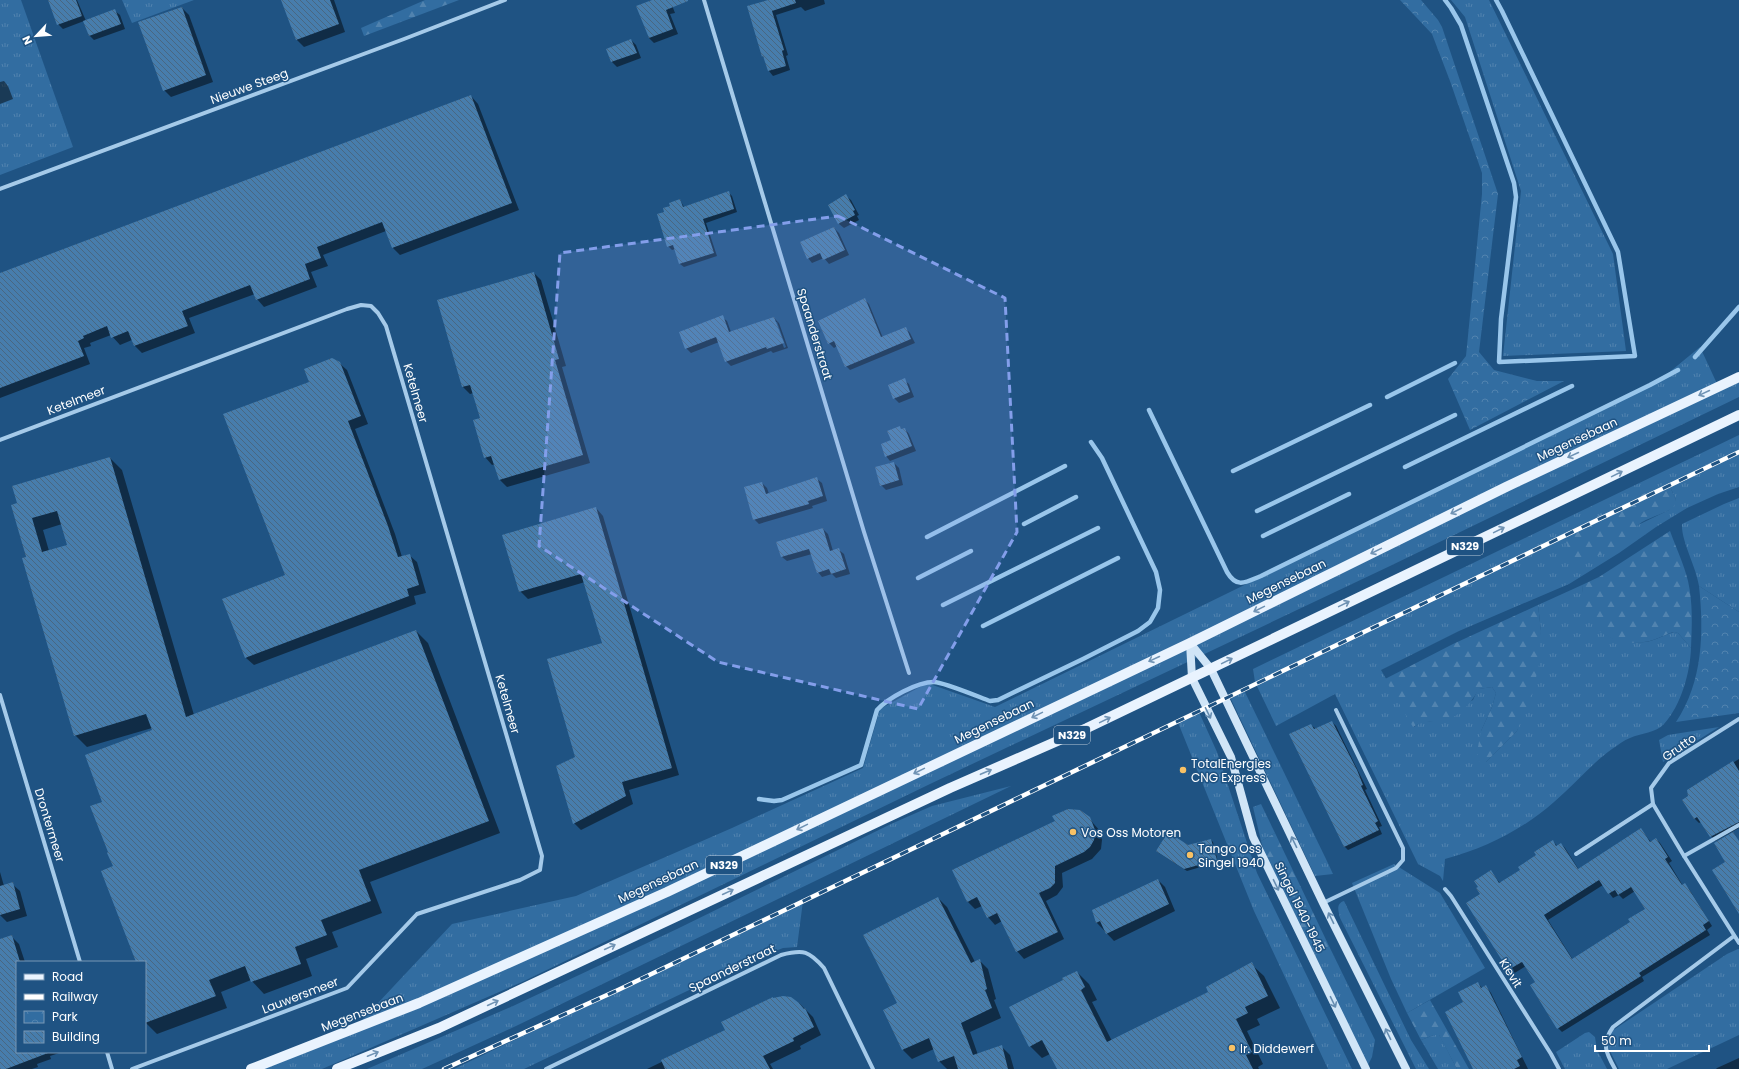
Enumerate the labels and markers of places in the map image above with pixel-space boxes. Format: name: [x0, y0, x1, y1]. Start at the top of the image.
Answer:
place label: TotalEnergies CNG Express: [1191, 755, 1271, 786]
marker: TotalEnergies CNG Express: [1178, 765, 1188, 775]
place label: Vos Oss Motoren: [1081, 824, 1181, 841]
marker: Vos Oss Motoren: [1068, 827, 1078, 837]
place label: Tango Oss Singel 1940: [1198, 840, 1264, 871]
marker: Tango Oss Singel 1940: [1185, 850, 1195, 860]
place label: Ir. Diddewerf: [1240, 1040, 1314, 1057]
marker: Ir. Diddewerf: [1227, 1043, 1237, 1053]

